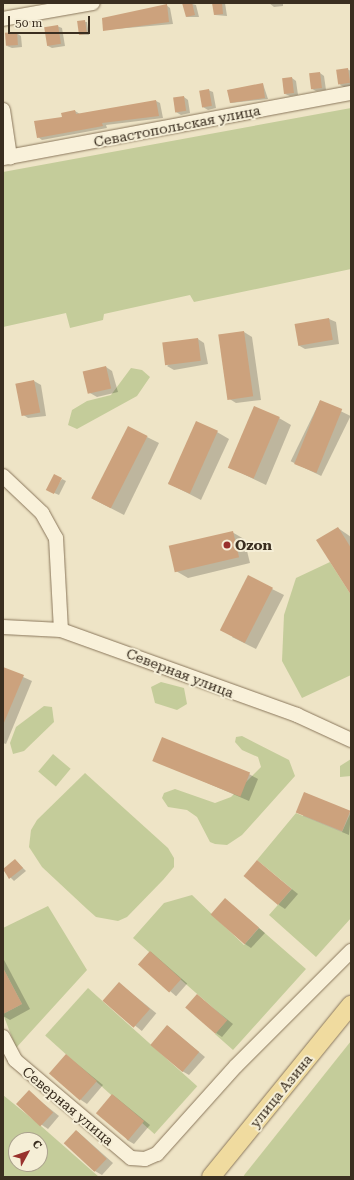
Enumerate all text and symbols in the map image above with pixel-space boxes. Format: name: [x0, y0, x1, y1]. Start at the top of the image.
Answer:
scale bar: [10, 8, 92, 34]
text: 50 m: [15, 16, 42, 30]
street label: Севастопольская улица: [92, 102, 262, 150]
place label: Ozon: [235, 537, 272, 553]
marker: Ozon: [222, 540, 232, 550]
street label: Северная улица: [124, 645, 236, 701]
street label: улица Азина: [246, 1051, 316, 1131]
street label: Северная улица: [19, 1063, 117, 1149]
north arrow: [8, 1132, 48, 1172]

